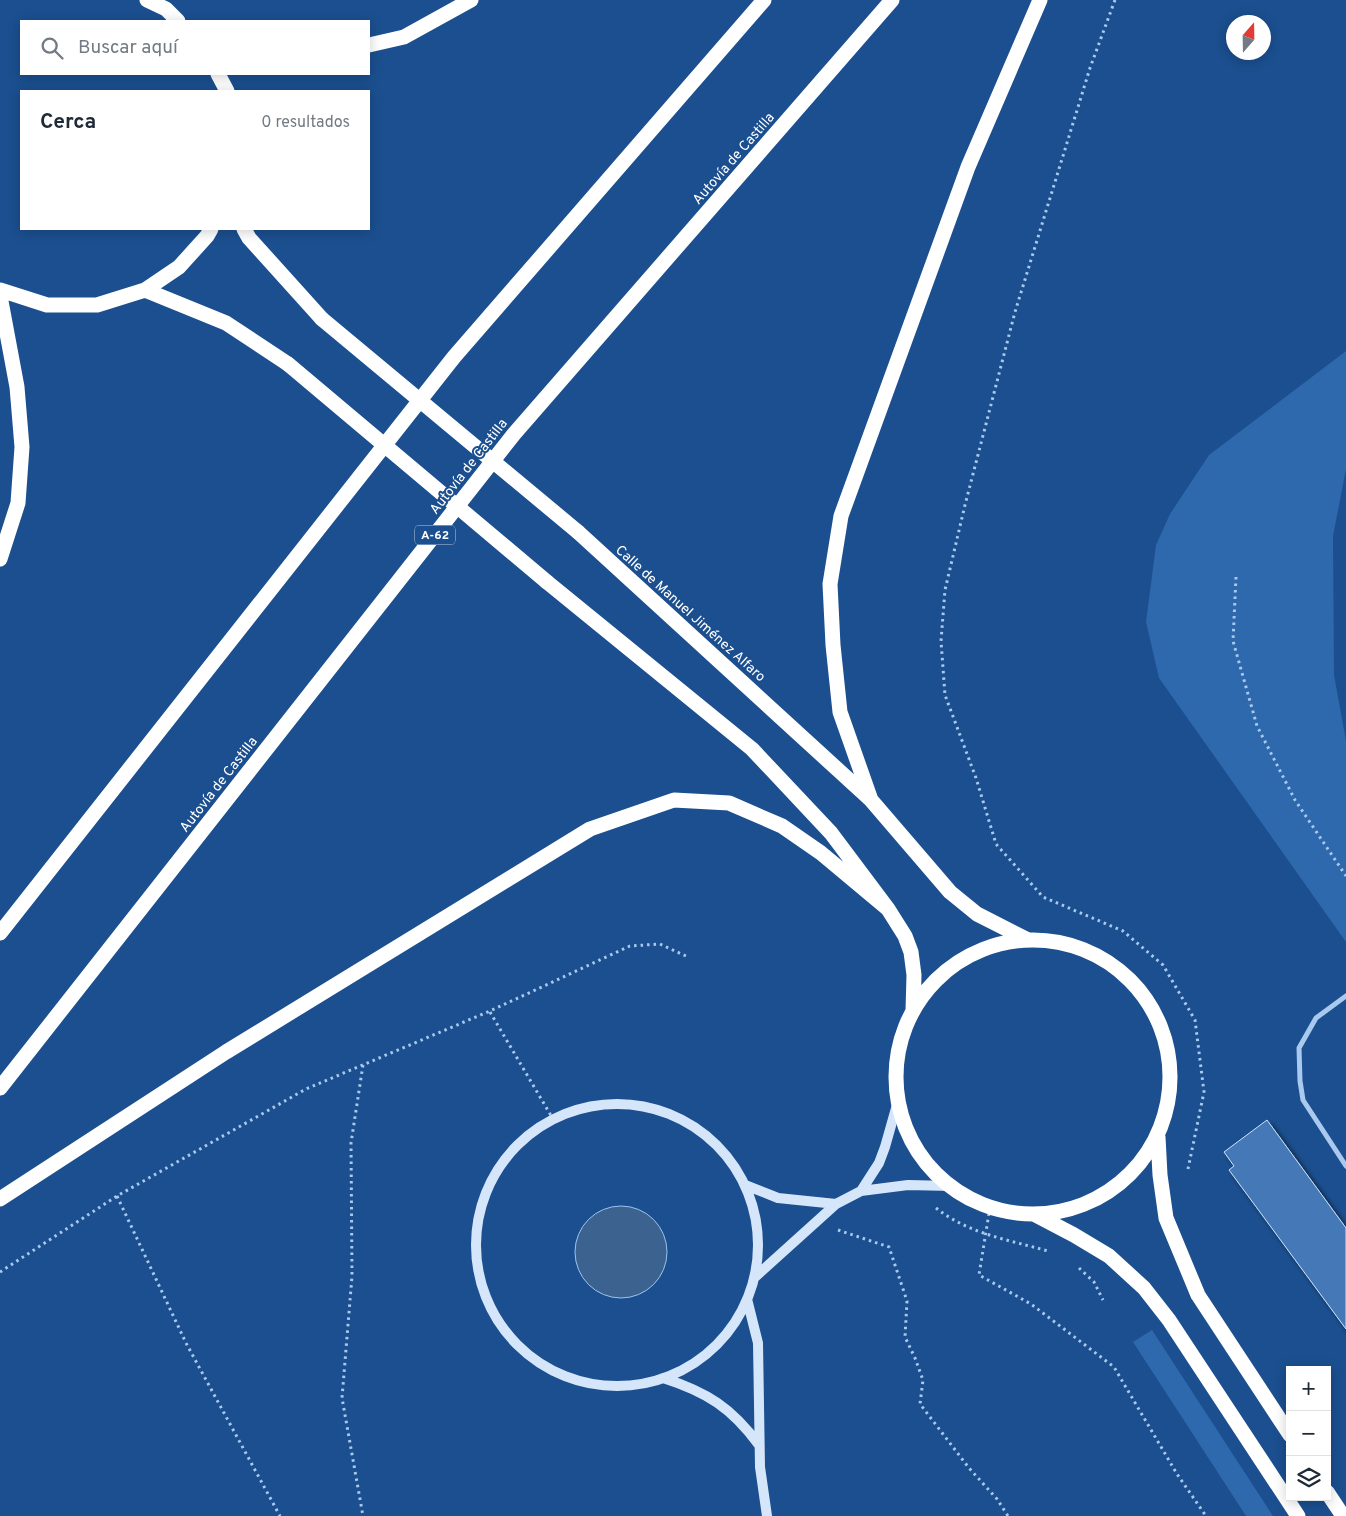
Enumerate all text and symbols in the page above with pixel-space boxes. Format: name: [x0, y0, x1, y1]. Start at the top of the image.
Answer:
north arrow: [1226, 15, 1271, 60]
search box: [20, 20, 370, 75]
icon: search: [38, 34, 66, 62]
text: Buscar aquí: [78, 36, 178, 60]
text: Cerca: [40, 109, 96, 136]
street label: Autovía de Castilla: [690, 109, 779, 208]
text: 0 resultados: [261, 113, 350, 133]
street label: Autovía de Castilla: [427, 416, 512, 518]
road number: A-62: [415, 526, 455, 544]
street label: Calle de Manuel Jiménez Alfaro: [611, 542, 769, 686]
street label: Autovía de Castilla: [177, 734, 262, 836]
map controls: [1286, 1366, 1331, 1501]
button: +: [1286, 1366, 1331, 1411]
button: −: [1286, 1411, 1331, 1456]
button: layers: [1286, 1456, 1331, 1501]

